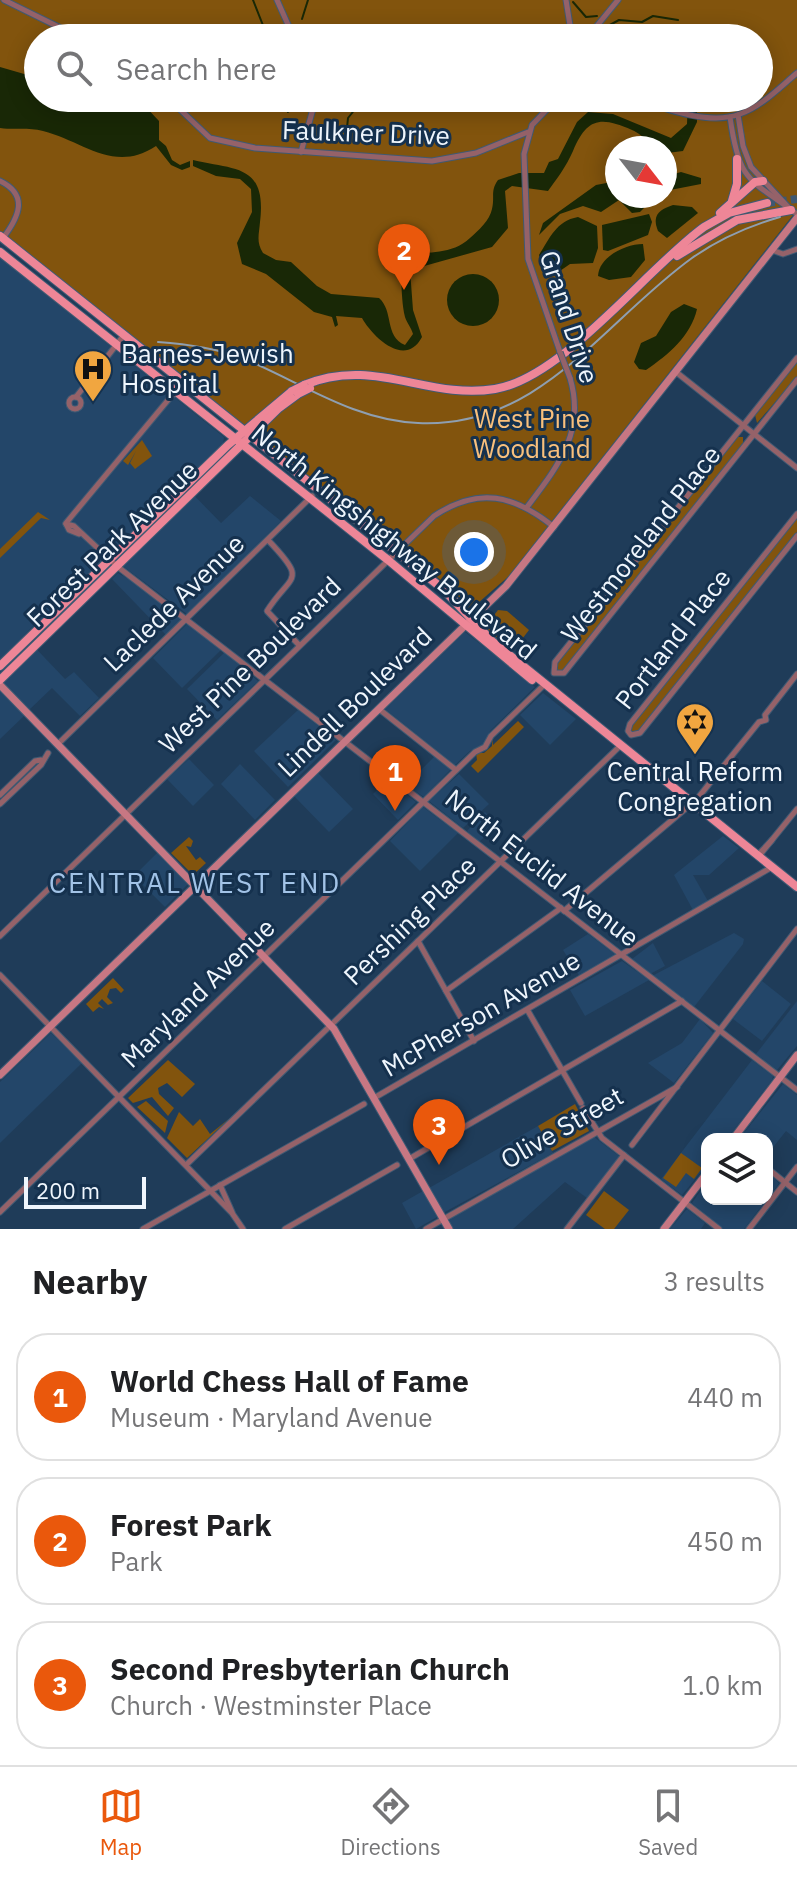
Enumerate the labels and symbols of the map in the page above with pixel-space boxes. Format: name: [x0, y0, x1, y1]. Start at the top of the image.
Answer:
street label: Faulkner Drive: [281, 112, 451, 152]
north arrow: [605, 136, 677, 208]
pin: 2: [378, 224, 430, 290]
street label: Grand Drive: [533, 246, 607, 387]
place label: Barnes-Jewish Hospital: [121, 336, 294, 400]
hospital icon: Barnes-Jewish Hospital: [72, 348, 114, 403]
park label: West Pine Woodland: [473, 401, 591, 465]
street label: North Kingshighway Boulevard: [245, 416, 544, 667]
street label: Westmoreland Place: [553, 438, 728, 649]
street label: Forest Park Avenue: [18, 453, 204, 634]
street label: Laclede Avenue: [95, 526, 251, 678]
your location: [454, 532, 494, 572]
street label: Portland Place: [607, 561, 738, 716]
street label: West Pine Boulevard: [151, 568, 348, 760]
street label: Lindell Boulevard: [270, 619, 439, 784]
synagogue icon: Central Reform Congregation: [674, 701, 716, 756]
pin: 1: [369, 745, 421, 811]
place label: Central Reform Congregation: [607, 754, 783, 818]
street label: North Euclid Avenue: [439, 781, 647, 954]
street label: Pershing Place: [336, 848, 483, 992]
district label: CENTRAL WEST END: [49, 864, 341, 901]
street label: Maryland Avenue: [113, 910, 282, 1075]
street label: McPherson Avenue: [375, 943, 586, 1084]
street label: Olive Street: [494, 1078, 629, 1176]
pin: 3: [413, 1099, 465, 1165]
scale bar: [24, 1173, 146, 1209]

